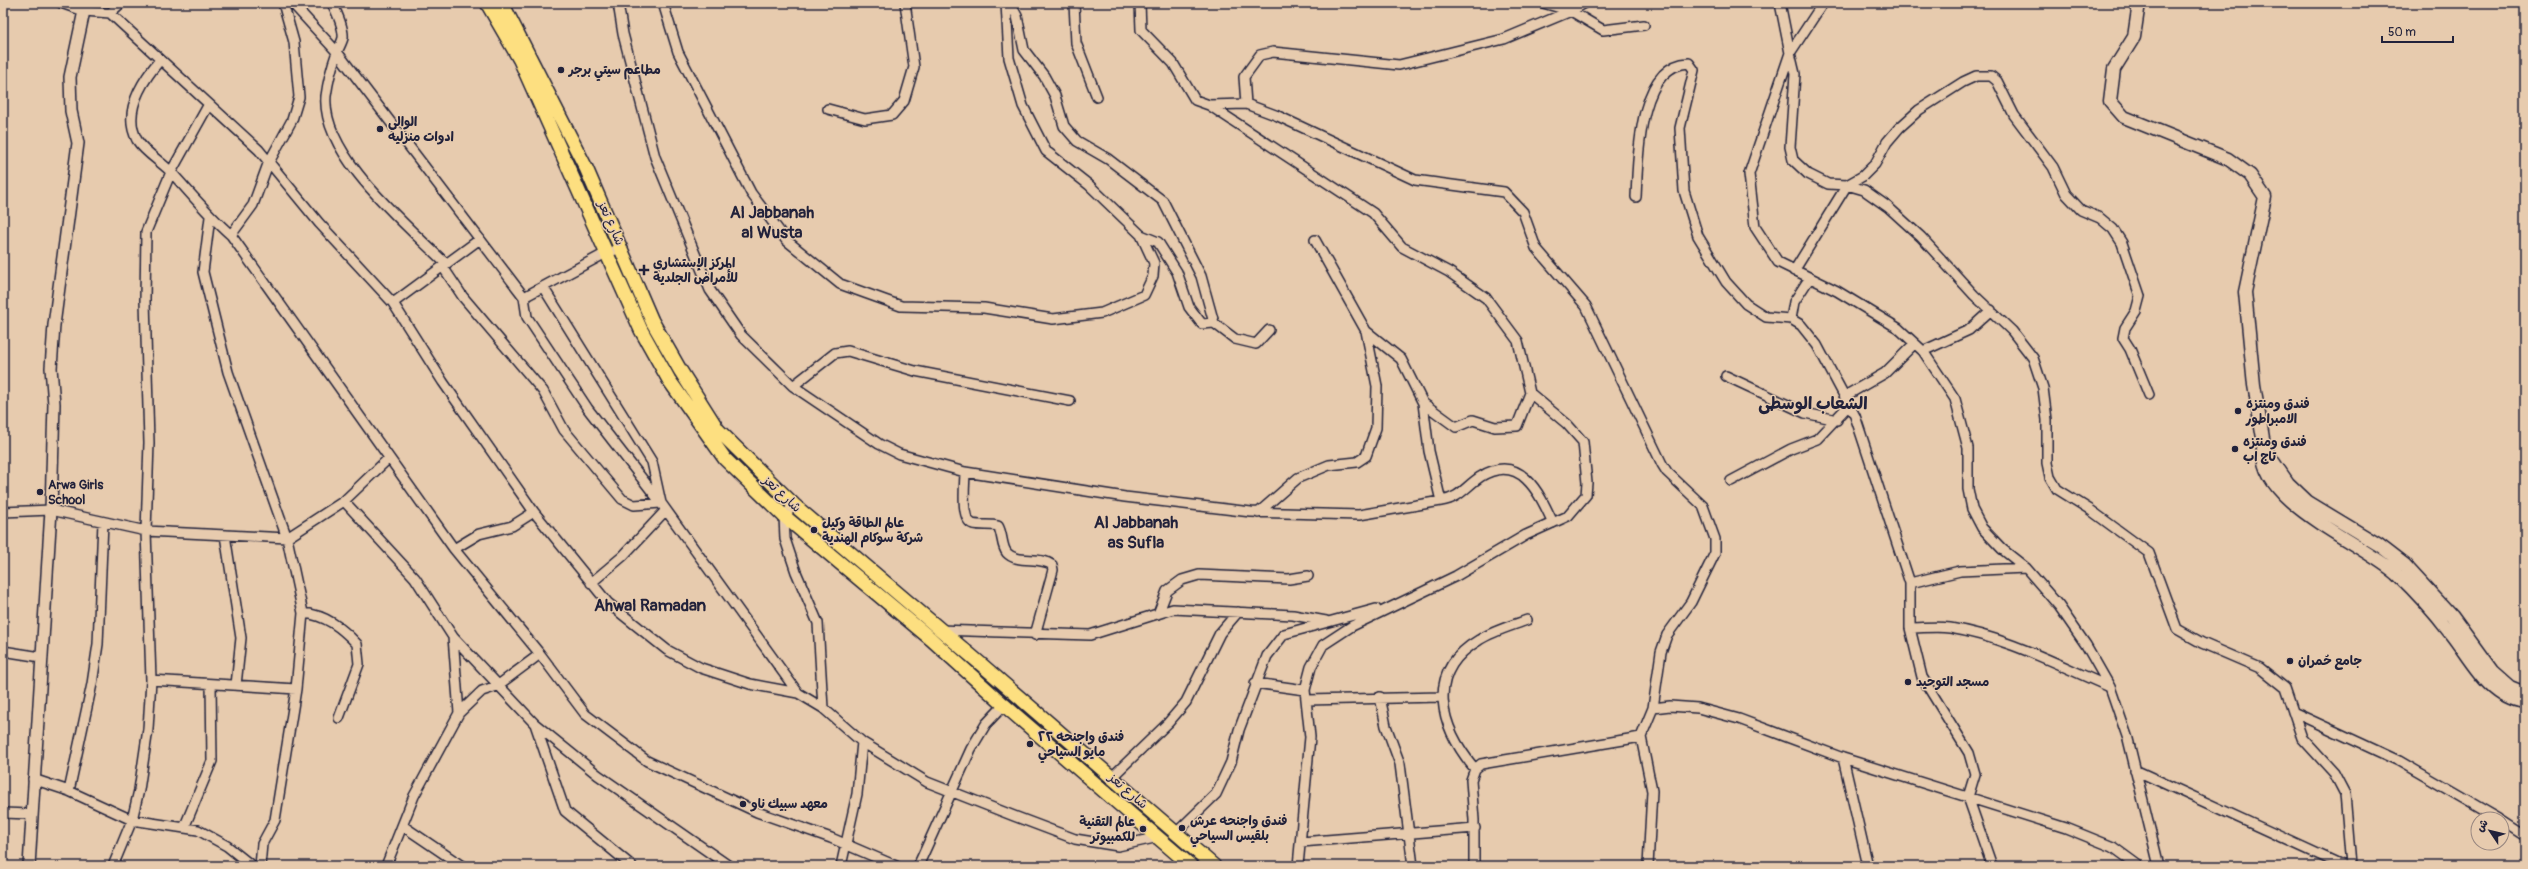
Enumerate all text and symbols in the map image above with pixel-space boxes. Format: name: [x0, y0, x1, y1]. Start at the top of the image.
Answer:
scale bar: [2382, 18, 2453, 44]
text: 50 m: [2388, 25, 2416, 40]
place label: مطاعم سيتي برجر: [567, 62, 661, 82]
marker: مطاعم سيتي برجر: [556, 65, 566, 75]
place label: الوالي ادوات منزليه: [388, 114, 454, 145]
marker: الوالي ادوات منزليه: [375, 124, 385, 134]
street label: شارع تعز: [593, 197, 628, 248]
district label: Al Jabbanah al Wusta: [730, 202, 814, 243]
place label: المركز الإستشاري للأمراض الجلدية: [653, 255, 738, 286]
marker: المركز الإستشاري للأمراض الجلدية: [638, 264, 650, 276]
district label: الشعاب الوسطى: [1758, 393, 1868, 415]
place label: فندق ومنتزه الامبراطور: [2245, 396, 2310, 427]
marker: فندق ومنتزه الامبراطور: [2233, 406, 2243, 416]
place label: فندق ومنتزه تاج اب: [2243, 434, 2307, 465]
marker: فندق ومنتزه تاج اب: [2230, 444, 2240, 454]
street label: شارع تعز: [758, 471, 805, 517]
place label: Arwa Girls School: [48, 477, 103, 508]
marker: Arwa Girls School: [35, 487, 45, 497]
district label: Al Jabbanah as Sufla: [1094, 512, 1178, 553]
place label: عالم الطاقة وكيل شركة سوكام الهندية: [822, 515, 923, 548]
marker: عالم الطاقة وكيل شركة سوكام الهندية: [809, 525, 819, 535]
district label: Ahwal Ramadan: [594, 595, 706, 616]
place label: جامع حُمران: [2298, 653, 2362, 670]
marker: جامع حُمران: [2285, 656, 2295, 666]
place label: مسجد التوحيد: [1916, 674, 1989, 690]
marker: مسجد التوحيد: [1903, 677, 1913, 687]
place label: فندق واجنحه ٢٢ مايو السياحي: [1038, 729, 1124, 764]
marker: فندق واجنحه ٢٢ مايو السياحي: [1025, 739, 1035, 749]
street label: شارع تعز: [1104, 769, 1151, 813]
place label: معهد سبيك ناو: [750, 796, 828, 812]
marker: معهد سبيك ناو: [738, 799, 748, 809]
north arrow: [2470, 811, 2510, 851]
place label: فندق واجنحه عرش بلقيس السياحي: [1190, 813, 1288, 848]
place label: عالم التقنية للكمبيوتر: [1079, 814, 1135, 845]
text: ش: [2473, 817, 2491, 834]
marker: فندق واجنحه عرش بلقيس السياحي: [1177, 823, 1187, 833]
marker: عالم التقنية للكمبيوتر: [1138, 824, 1148, 834]

